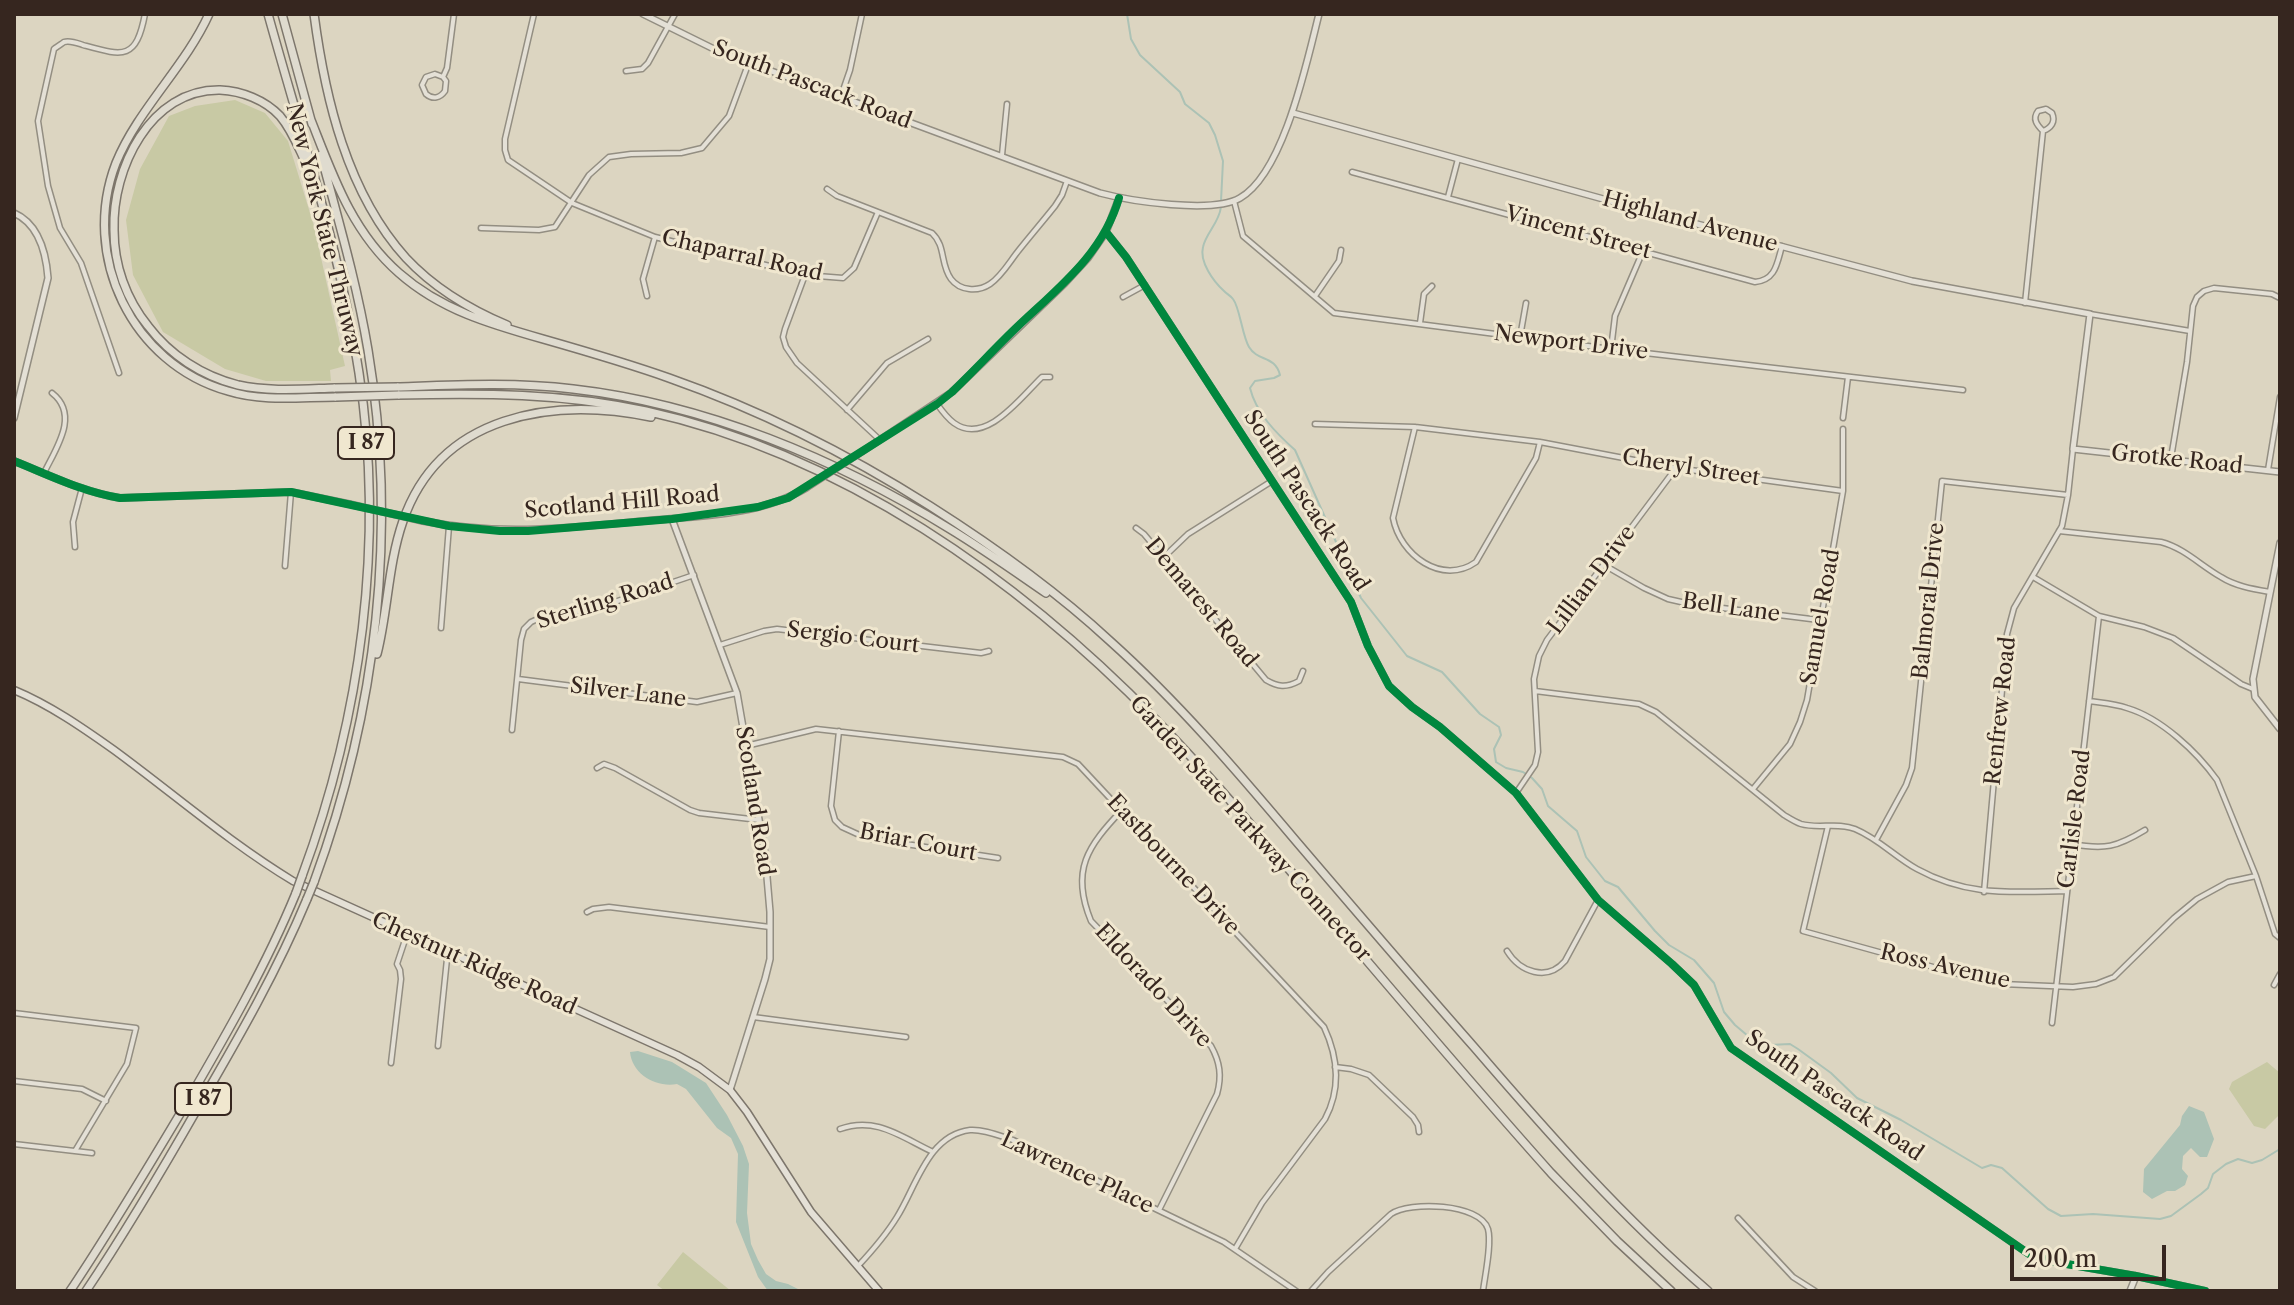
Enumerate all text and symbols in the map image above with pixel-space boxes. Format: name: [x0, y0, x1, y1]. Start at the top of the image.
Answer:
street label: South Pascack Road: [709, 35, 915, 135]
street label: New York State Thruway: [280, 101, 368, 359]
street label: Highland Avenue: [1600, 186, 1780, 258]
street label: Vincent Street: [1502, 201, 1654, 265]
street label: Chaparral Road: [659, 225, 825, 287]
street label: Newport Drive: [1493, 320, 1649, 366]
street label: South Pascack Road: [1238, 405, 1374, 597]
road number: I 87: [338, 427, 394, 459]
street label: Grotke Road: [2110, 440, 2244, 480]
street label: Cheryl Street: [1620, 444, 1762, 492]
street label: Scotland Hill Road: [523, 481, 721, 525]
street label: Lillian Drive: [1543, 520, 1641, 640]
street label: Balmoral Drive: [1908, 521, 1950, 681]
street label: Demarest Road: [1139, 533, 1263, 673]
street label: Samuel Road: [1796, 547, 1846, 687]
street label: Sterling Road: [534, 569, 676, 635]
street label: Bell Lane: [1680, 588, 1782, 628]
street label: Sergio Court: [785, 617, 921, 659]
street label: Renfrew Road: [1980, 635, 2022, 787]
street label: Silver Lane: [568, 673, 688, 713]
street label: Garden State Parkway Connector: [1124, 691, 1376, 967]
street label: Scotland Road: [729, 724, 779, 878]
street label: Carlisle Road: [2053, 748, 2097, 890]
street label: Eastbourne Drive: [1101, 789, 1245, 941]
street label: Briar Court: [857, 819, 979, 867]
street label: Chestnut Ridge Road: [367, 907, 581, 1021]
street label: Eldorado Drive: [1089, 919, 1217, 1053]
street label: Ross Avenue: [1877, 939, 2013, 995]
street label: South Pascack Road: [1740, 1025, 1928, 1167]
road number: I 87: [175, 1083, 231, 1115]
street label: Lawrence Place: [997, 1126, 1157, 1220]
scale bar: [2014, 1229, 2170, 1279]
text: 200 m: [2024, 1244, 2097, 1273]

